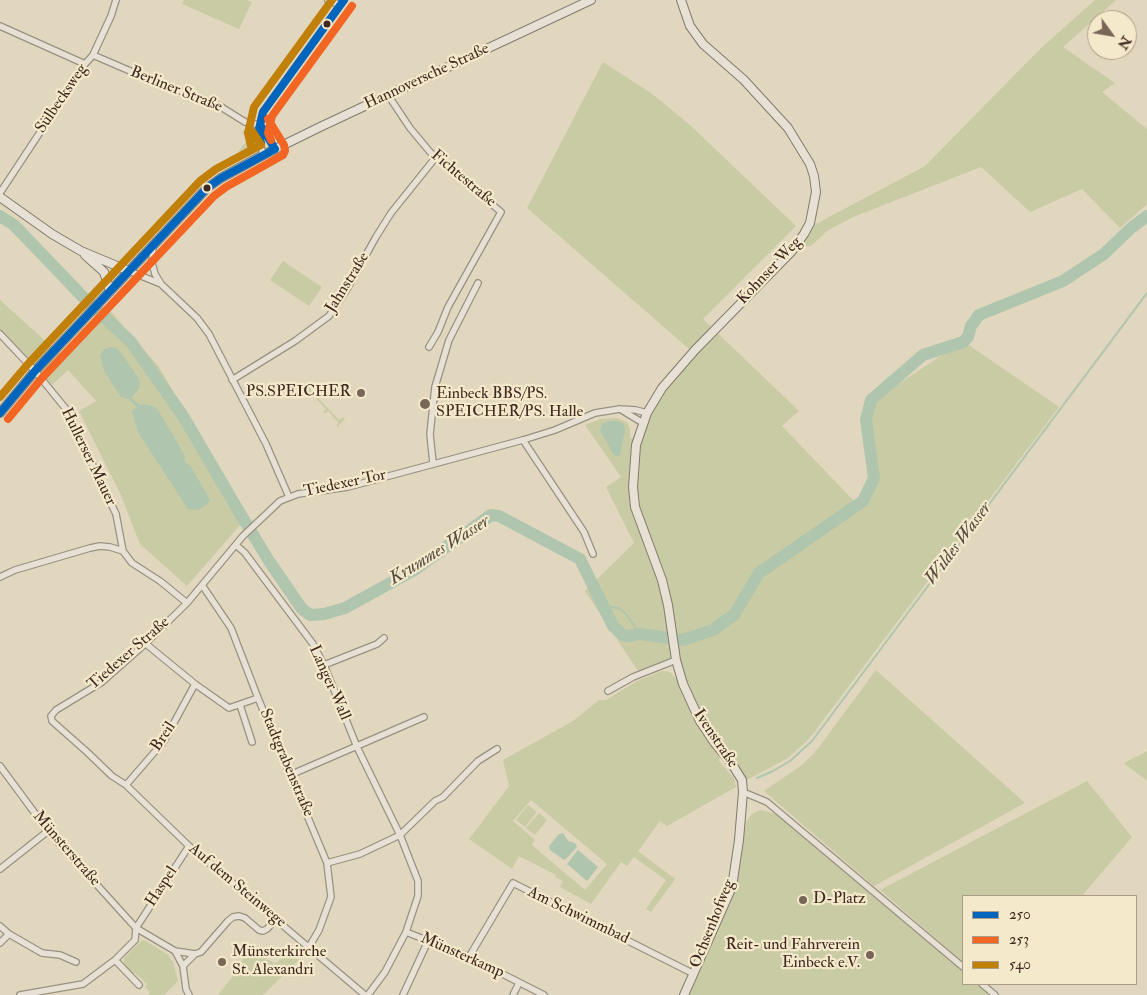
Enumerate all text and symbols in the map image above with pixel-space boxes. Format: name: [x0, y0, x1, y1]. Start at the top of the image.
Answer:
north arrow: [1087, 10, 1137, 60]
unlabelled marker: [322, 19, 332, 29]
text: N: [1114, 33, 1135, 53]
street label: Hannoversche Straße: [362, 40, 492, 114]
street label: Sülbecksweg: [32, 61, 92, 137]
street label: Berliner Straße: [127, 63, 225, 117]
street label: Fichtestraße: [426, 146, 500, 212]
unlabelled marker: [202, 183, 212, 193]
street label: Kohnser Weg: [734, 233, 806, 309]
street label: Jahnstraße: [322, 249, 374, 317]
place label: PS.SPEICHER: [246, 383, 351, 403]
place label: Einbeck BBS/PS. SPEICHER/PS. Halle: [436, 385, 583, 423]
marker: PS.SPEICHER: [355, 387, 367, 399]
marker: Einbeck BBS/PS. SPEICHER/PS. Halle: [418, 397, 432, 411]
street label: Hullerser Mauer: [56, 405, 120, 509]
street label: Tiedexer Tor: [302, 466, 388, 502]
water label: Wildes Wasser: [921, 498, 997, 590]
water label: Krummes Wasser: [386, 512, 494, 590]
street label: Tiedexer Straße: [84, 613, 174, 695]
street label: Langer Wall: [304, 643, 354, 723]
street label: Stadtgrabenstraße: [255, 706, 317, 820]
street label: Ivenstraße: [688, 706, 742, 772]
street label: Breil: [147, 719, 181, 755]
street label: Münsterstraße: [28, 807, 104, 891]
street label: Auf dem Steinwege: [184, 840, 290, 932]
street label: Haspel: [142, 863, 182, 911]
street label: Ochsenhofweg: [687, 877, 739, 971]
street label: Am Schwimmbad: [524, 883, 632, 949]
place label: D-Platz: [813, 890, 866, 910]
marker: D-Platz: [797, 894, 809, 906]
legend: [962, 895, 1137, 985]
text: 250: [1009, 905, 1031, 924]
street label: Münsterkamp: [417, 929, 507, 983]
text: 253: [1009, 930, 1029, 949]
place label: Reit- und Fahrverein Einbeck e.V.: [726, 936, 860, 974]
place label: Münsterkirche St. Alexandri: [232, 943, 326, 981]
marker: Reit- und Fahrverein Einbeck e.V.: [864, 949, 876, 961]
text: 540: [1009, 955, 1031, 974]
marker: Münsterkirche St. Alexandri: [216, 956, 228, 968]

